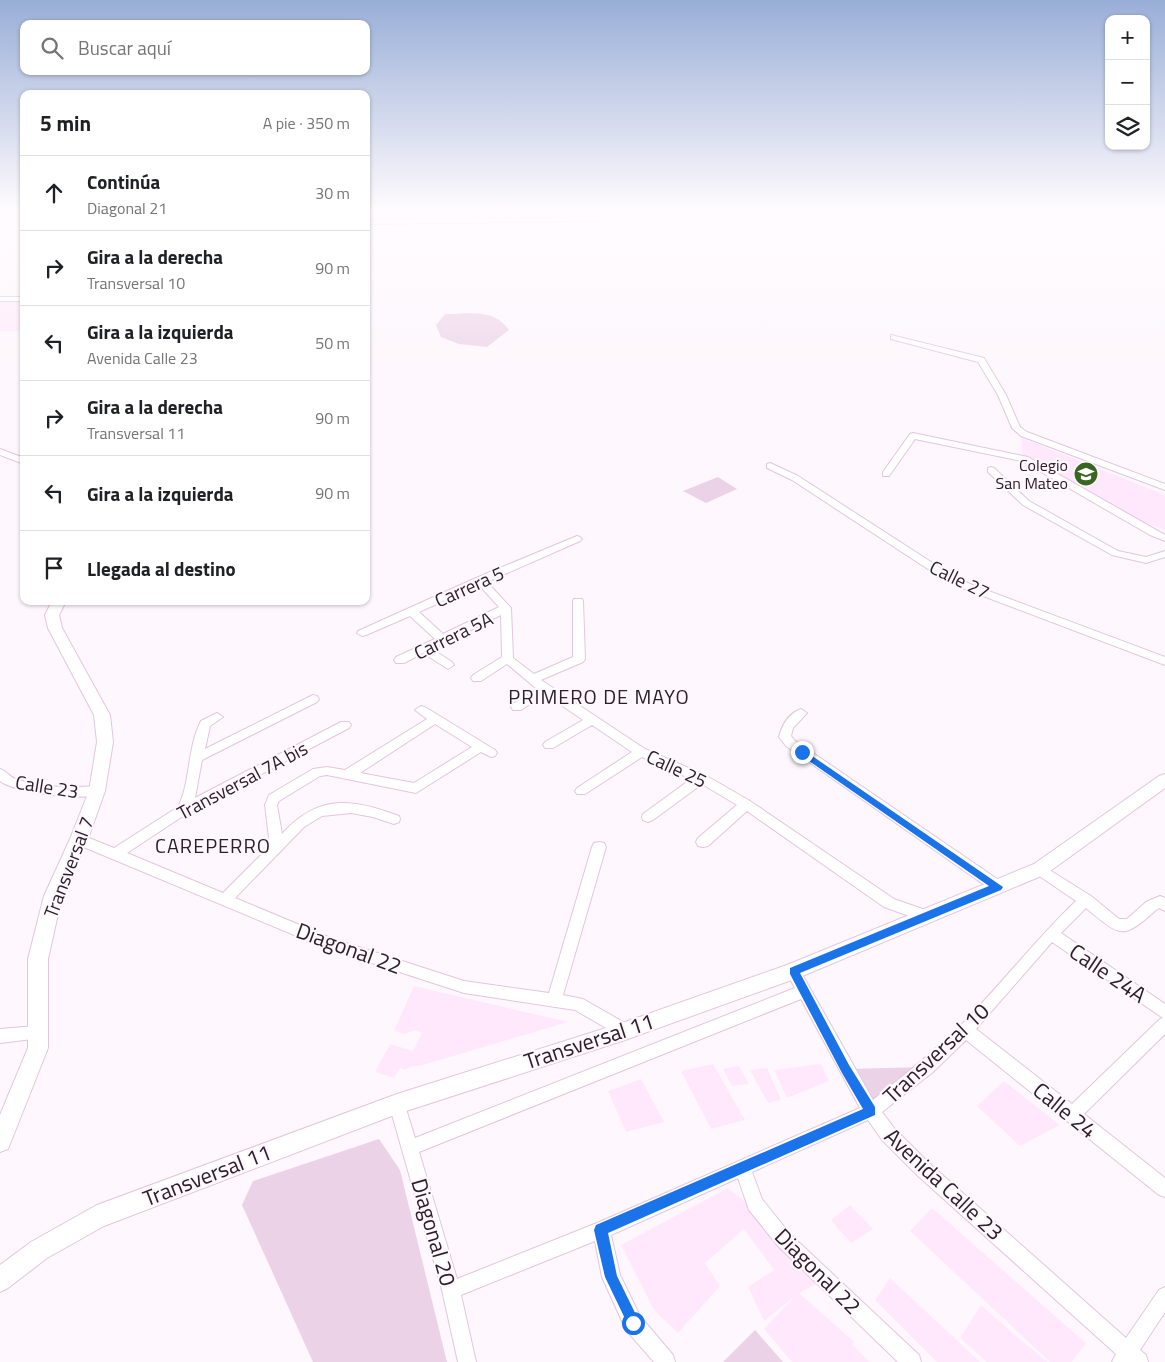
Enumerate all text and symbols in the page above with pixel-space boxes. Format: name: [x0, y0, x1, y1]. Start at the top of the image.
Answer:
map controls: [1105, 15, 1150, 150]
button: +: [1105, 15, 1150, 60]
search box: [20, 20, 370, 75]
text: Buscar aquí: [78, 33, 171, 62]
icon: search: [38, 34, 66, 62]
button: −: [1105, 60, 1150, 105]
button: layers: [1105, 105, 1150, 150]
text: 5 min: [40, 107, 91, 139]
text: A pie · 350 m: [263, 111, 350, 135]
text: Continúa: [87, 167, 160, 196]
icon: ahead: [40, 179, 68, 207]
text: 30 m: [315, 181, 350, 205]
text: Diagonal 21: [87, 196, 167, 220]
text: Gira a la derecha: [87, 242, 223, 271]
icon: right: [40, 254, 68, 282]
text: 90 m: [315, 256, 350, 280]
text: Transversal 10: [87, 271, 185, 295]
text: Gira a la izquierda: [87, 317, 234, 346]
icon: left: [40, 329, 68, 357]
text: 50 m: [315, 331, 350, 355]
text: Avenida Calle 23: [87, 346, 198, 370]
text: Gira a la derecha: [87, 392, 223, 421]
icon: right: [40, 404, 68, 432]
text: 90 m: [315, 406, 350, 430]
text: Transversal 11: [87, 421, 185, 445]
place label: Colegio San Mateo: [996, 453, 1068, 495]
school or university icon: Colegio San Mateo: [1073, 461, 1099, 487]
icon: left: [40, 479, 68, 507]
text: Gira a la izquierda: [87, 479, 234, 508]
text: 90 m: [315, 481, 350, 505]
street label: Calle 27: [925, 552, 995, 606]
icon: arrive: [40, 554, 68, 582]
text: Llegada al destino: [87, 554, 236, 583]
street label: Carrera 5: [430, 558, 508, 614]
street label: Carrera 5A: [409, 603, 497, 667]
district label: PRIMERO DE MAYO: [508, 681, 690, 712]
street label: Transversal 7A bis: [171, 733, 313, 827]
street label: Calle 25: [642, 741, 712, 795]
route end: [791, 741, 814, 764]
street label: Calle 23: [13, 767, 81, 805]
street label: Transversal 7: [35, 812, 101, 922]
district label: CAREPERRO: [155, 830, 271, 861]
street label: Diagonal 22: [291, 913, 407, 983]
street label: Calle 24A: [1062, 935, 1154, 1011]
street label: Transversal 10: [875, 994, 997, 1112]
street label: Transversal 11: [519, 1004, 659, 1078]
street label: Calle 24: [1026, 1074, 1104, 1146]
street label: Avenida Calle 23: [877, 1120, 1011, 1248]
street label: Transversal 11: [138, 1135, 276, 1215]
street label: Diagonal 20: [402, 1174, 466, 1290]
street label: Diagonal 22: [767, 1220, 869, 1322]
route start: [622, 1312, 645, 1335]

